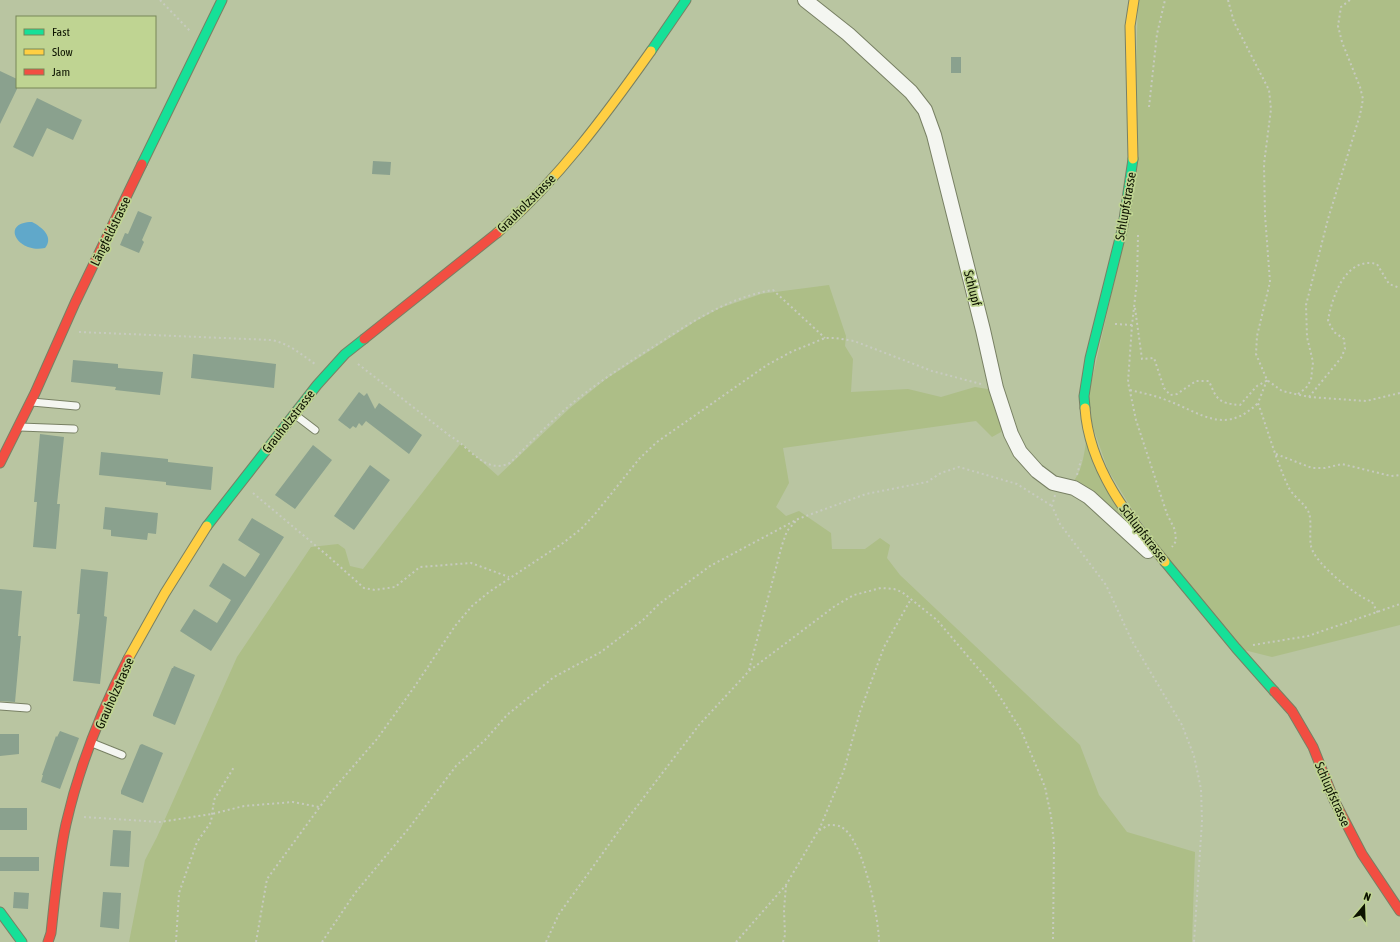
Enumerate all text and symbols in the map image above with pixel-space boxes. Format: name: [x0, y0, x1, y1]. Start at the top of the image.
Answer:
legend: [16, 16, 156, 88]
text: Fast: [52, 25, 70, 39]
text: Slow: [52, 45, 73, 59]
text: Jam: [52, 65, 70, 79]
street label: Grauholzstrasse: [494, 171, 559, 236]
street label: Schlupfstrasse: [1112, 171, 1139, 241]
street label: Längfeldstrasse: [87, 194, 134, 268]
street label: Schlupf: [961, 269, 984, 308]
street label: Grauholzstrasse: [259, 387, 318, 456]
street label: Schlupfstrasse: [1116, 501, 1171, 565]
street label: Grauholzstrasse: [92, 655, 137, 731]
street label: Schlupfstrasse: [1312, 760, 1353, 829]
north arrow: [1344, 886, 1384, 926]
text: N: [1362, 890, 1372, 903]

